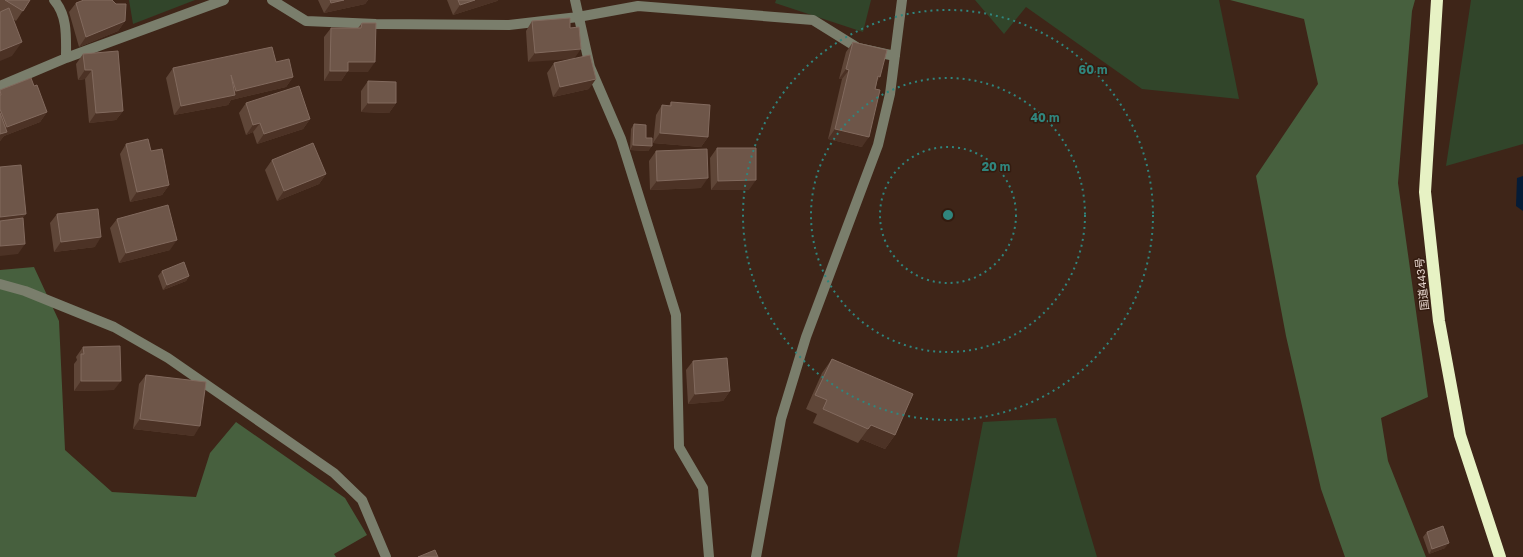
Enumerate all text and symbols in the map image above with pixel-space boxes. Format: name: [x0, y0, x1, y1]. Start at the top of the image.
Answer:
text: 60 m: [1079, 62, 1107, 77]
text: 40 m: [1031, 110, 1059, 125]
text: 20 m: [982, 159, 1010, 174]
centre of rings: [941, 208, 955, 222]
street label: 国道443号: [1412, 257, 1431, 311]

